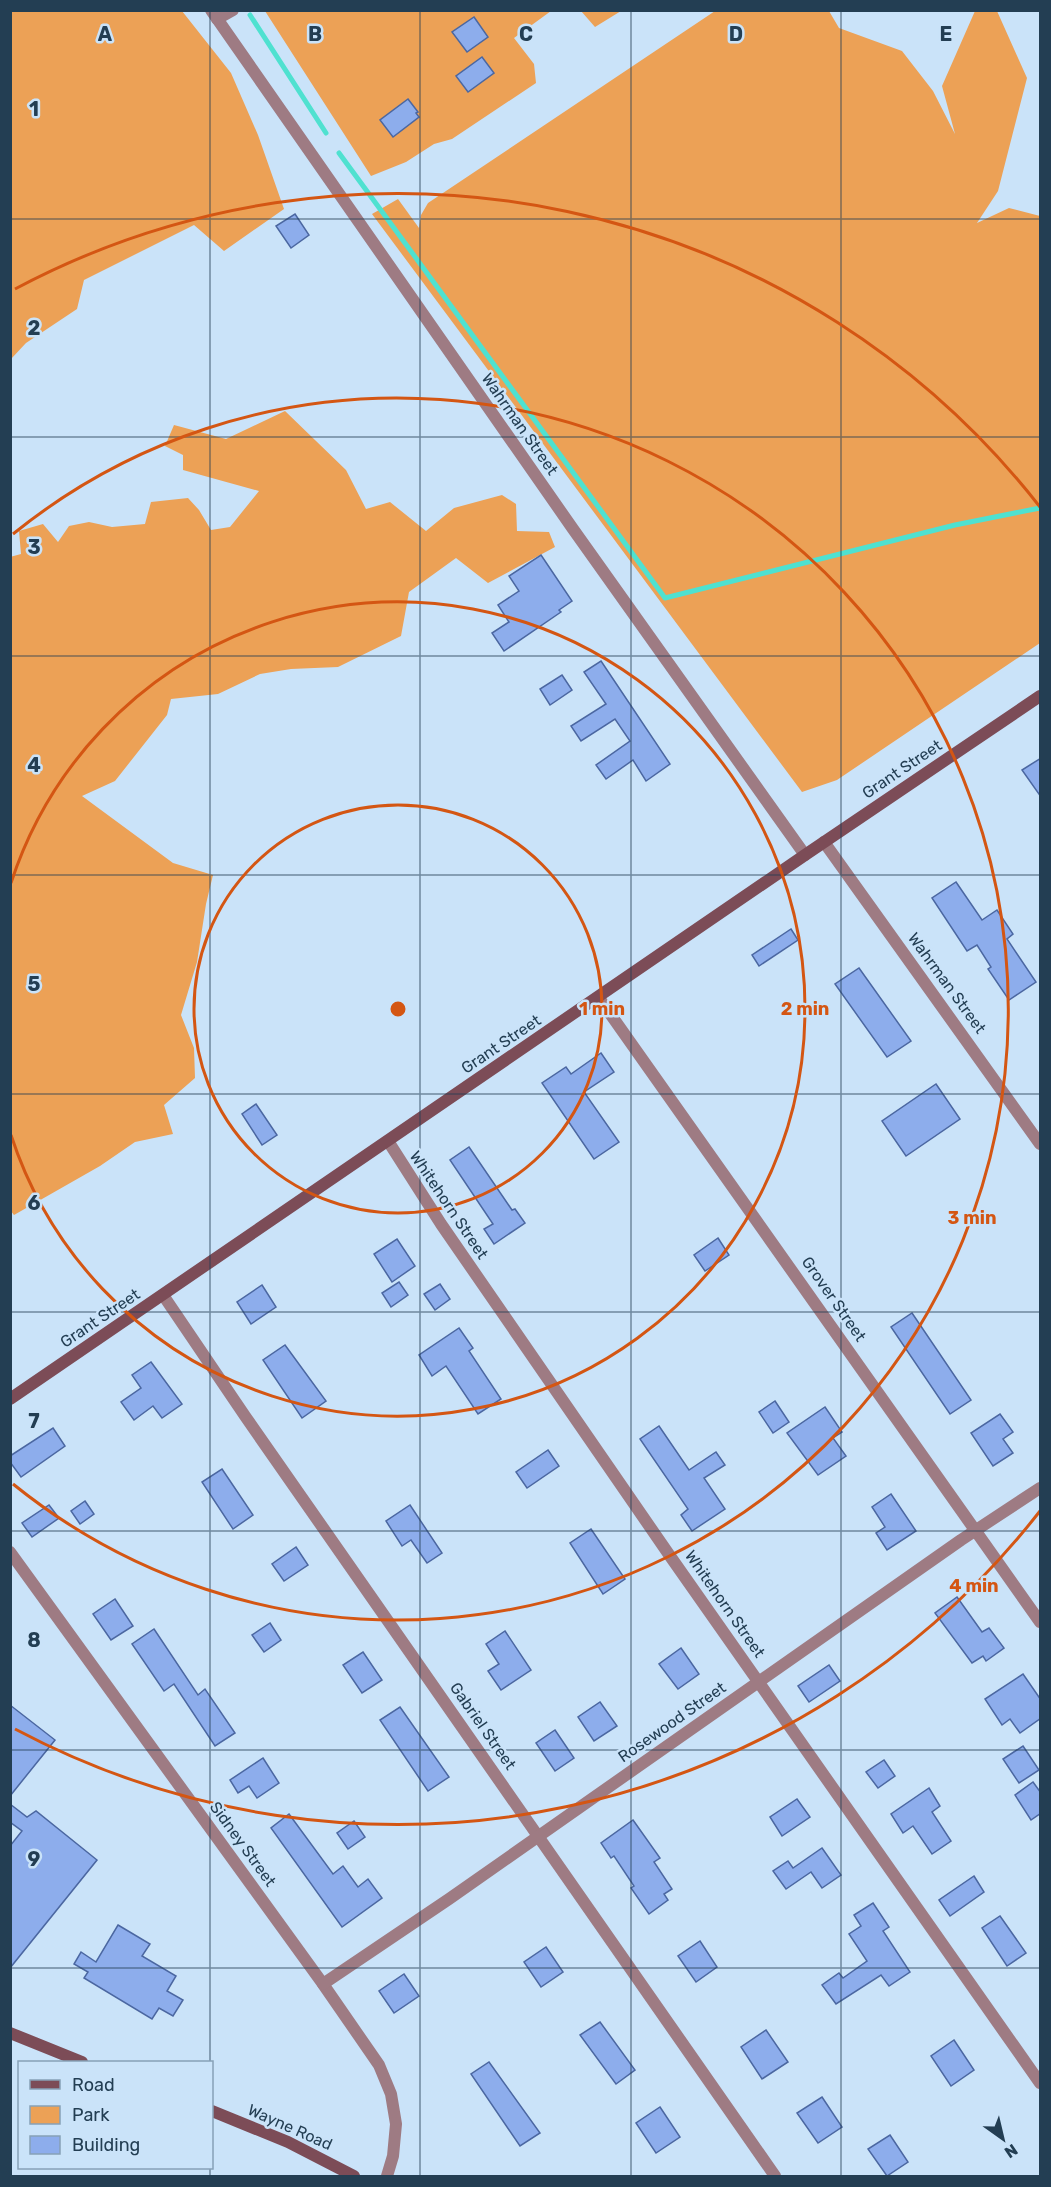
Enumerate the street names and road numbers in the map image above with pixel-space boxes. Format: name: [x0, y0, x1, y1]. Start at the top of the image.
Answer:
street label: Wahrman Street: [478, 369, 562, 479]
street label: Grant Street: [859, 735, 945, 803]
street label: Wahrman Street: [904, 929, 990, 1037]
street label: Grant Street: [458, 1010, 544, 1078]
street label: Whitehorn Street: [406, 1147, 492, 1263]
street label: Grover Street: [798, 1253, 870, 1345]
street label: Grant Street: [57, 1284, 143, 1352]
street label: Whitehorn Street: [681, 1547, 769, 1661]
street label: Rosewood Street: [614, 1678, 730, 1766]
street label: Gabriel Street: [446, 1679, 520, 1773]
street label: Sidney Street: [206, 1798, 280, 1890]
street label: Wayne Road: [245, 2100, 335, 2154]

